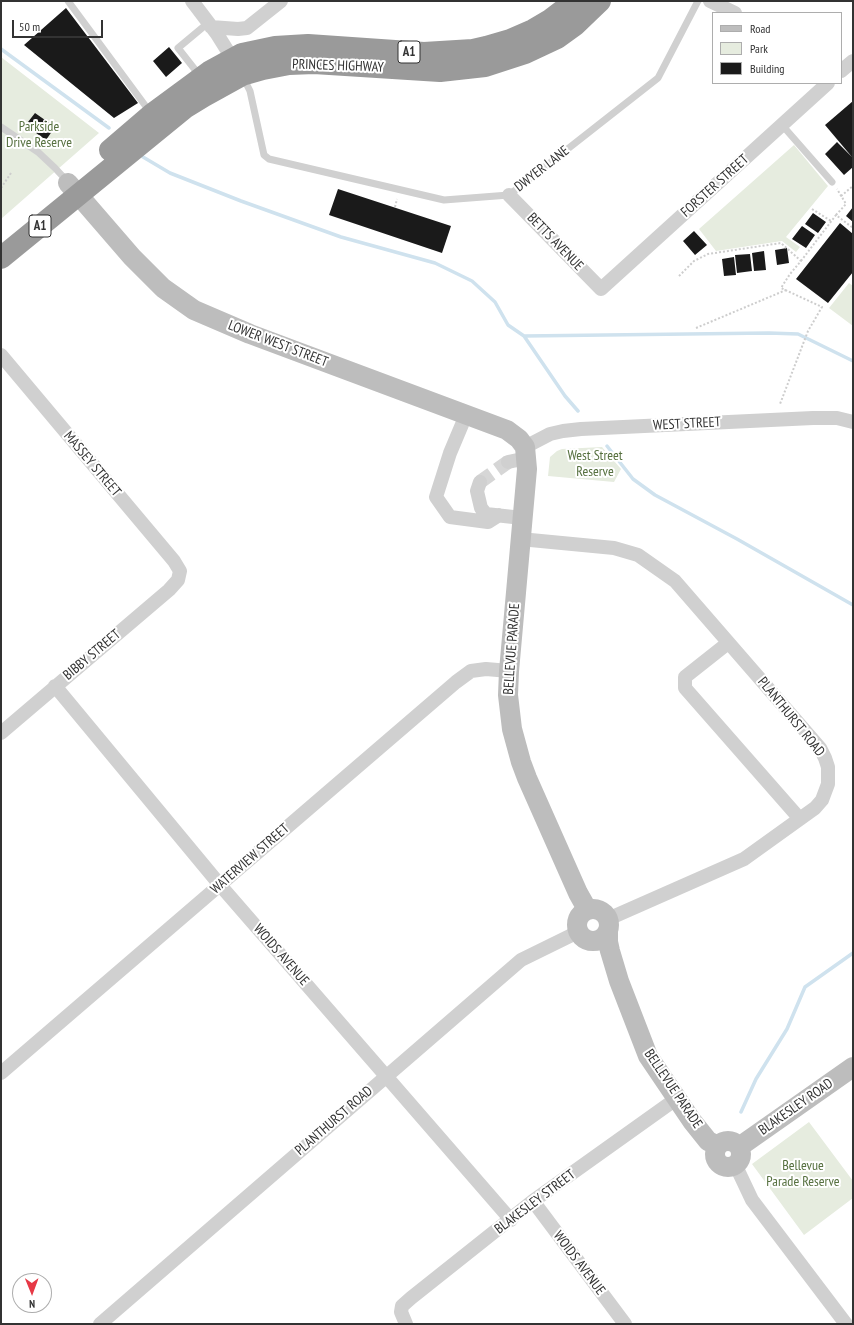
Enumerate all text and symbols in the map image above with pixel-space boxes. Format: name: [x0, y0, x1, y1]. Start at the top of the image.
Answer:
scale bar: [14, 12, 105, 38]
legend: [712, 12, 842, 84]
text: 50 m: [19, 19, 40, 34]
text: Road: [750, 21, 770, 36]
road number: A1: [398, 41, 420, 63]
text: Park: [750, 41, 768, 56]
street label: PRINCES HIGHWAY: [292, 56, 384, 76]
text: Building: [750, 61, 785, 76]
park label: Parkside Drive Reserve: [6, 119, 72, 152]
street label: DWYER LANE: [511, 143, 573, 195]
street label: FORSTER STREET: [678, 151, 752, 221]
street label: BETTS AVENUE: [523, 210, 587, 274]
road number: A1: [29, 215, 51, 237]
street label: LOWER WEST STREET: [226, 317, 330, 371]
street label: WEST STREET: [653, 414, 721, 434]
street label: MASSEY STREET: [60, 428, 124, 500]
park label: West Street Reserve: [567, 448, 623, 480]
street label: BELLEVUE PARADE: [500, 603, 524, 695]
street label: BIBBY STREET: [60, 626, 124, 684]
street label: PLANTHURST ROAD: [754, 674, 828, 760]
street label: WATERVIEW STREET: [207, 820, 293, 898]
street label: WOIDS AVENUE: [250, 921, 312, 989]
street label: BELLEVUE PARADE: [640, 1046, 706, 1132]
street label: BLAKESLEY ROAD: [756, 1075, 836, 1139]
street label: PLANTHURST ROAD: [292, 1083, 376, 1159]
park label: Bellevue Parade Reserve: [766, 1158, 840, 1190]
street label: BLAKESLEY STREET: [491, 1166, 579, 1238]
street label: WOIDS AVENUE: [549, 1228, 609, 1298]
north arrow: [12, 1273, 52, 1313]
text: N: [29, 1297, 35, 1311]

